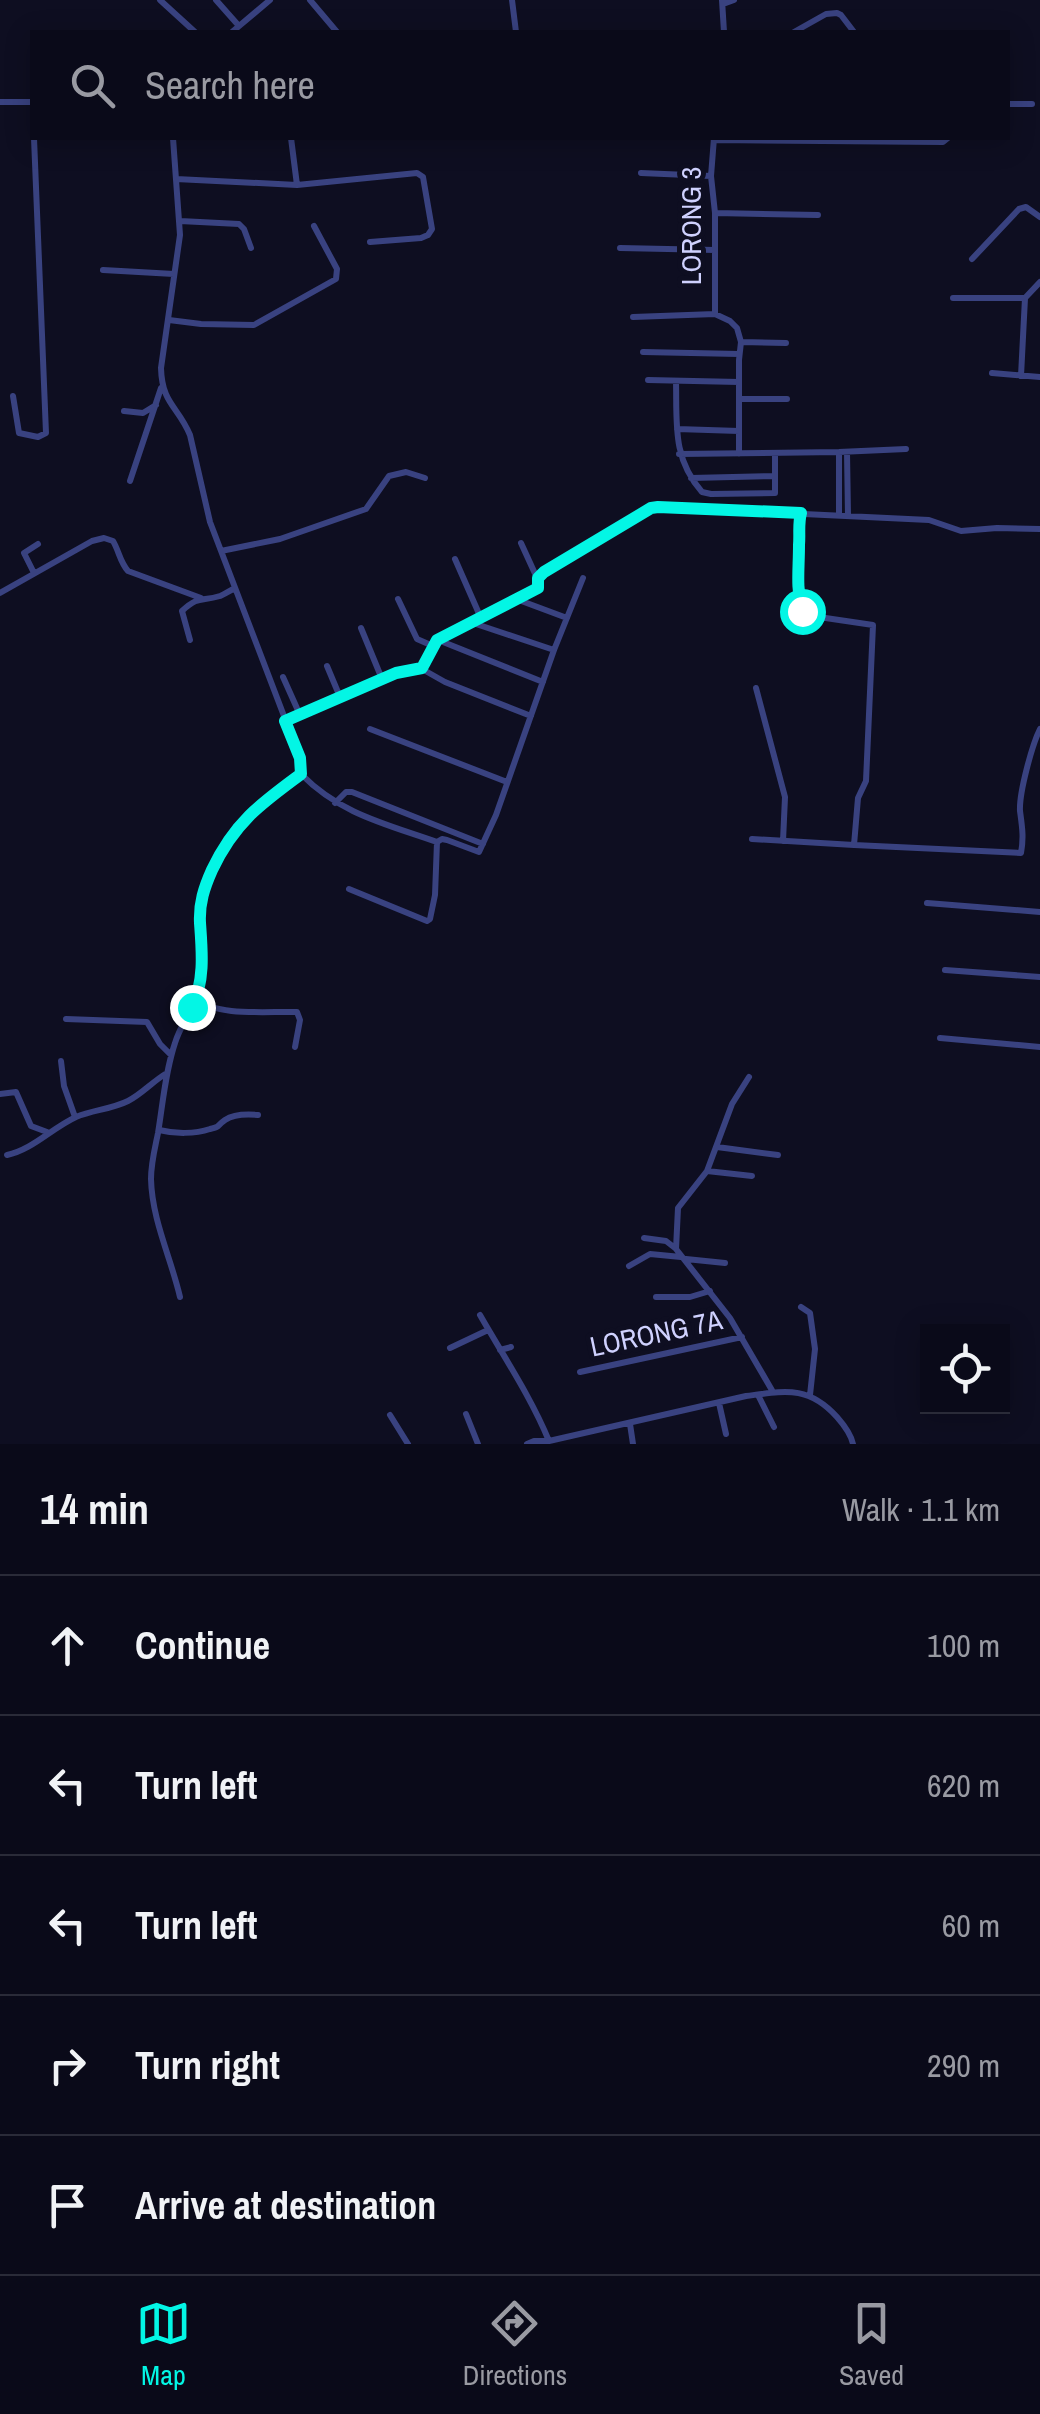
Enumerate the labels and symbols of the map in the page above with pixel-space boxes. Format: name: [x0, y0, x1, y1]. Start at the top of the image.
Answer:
street label: LORONG 3: [672, 167, 710, 285]
route start: [780, 589, 826, 635]
route end: [170, 985, 216, 1031]
street label: LORONG 7A: [587, 1300, 726, 1366]

